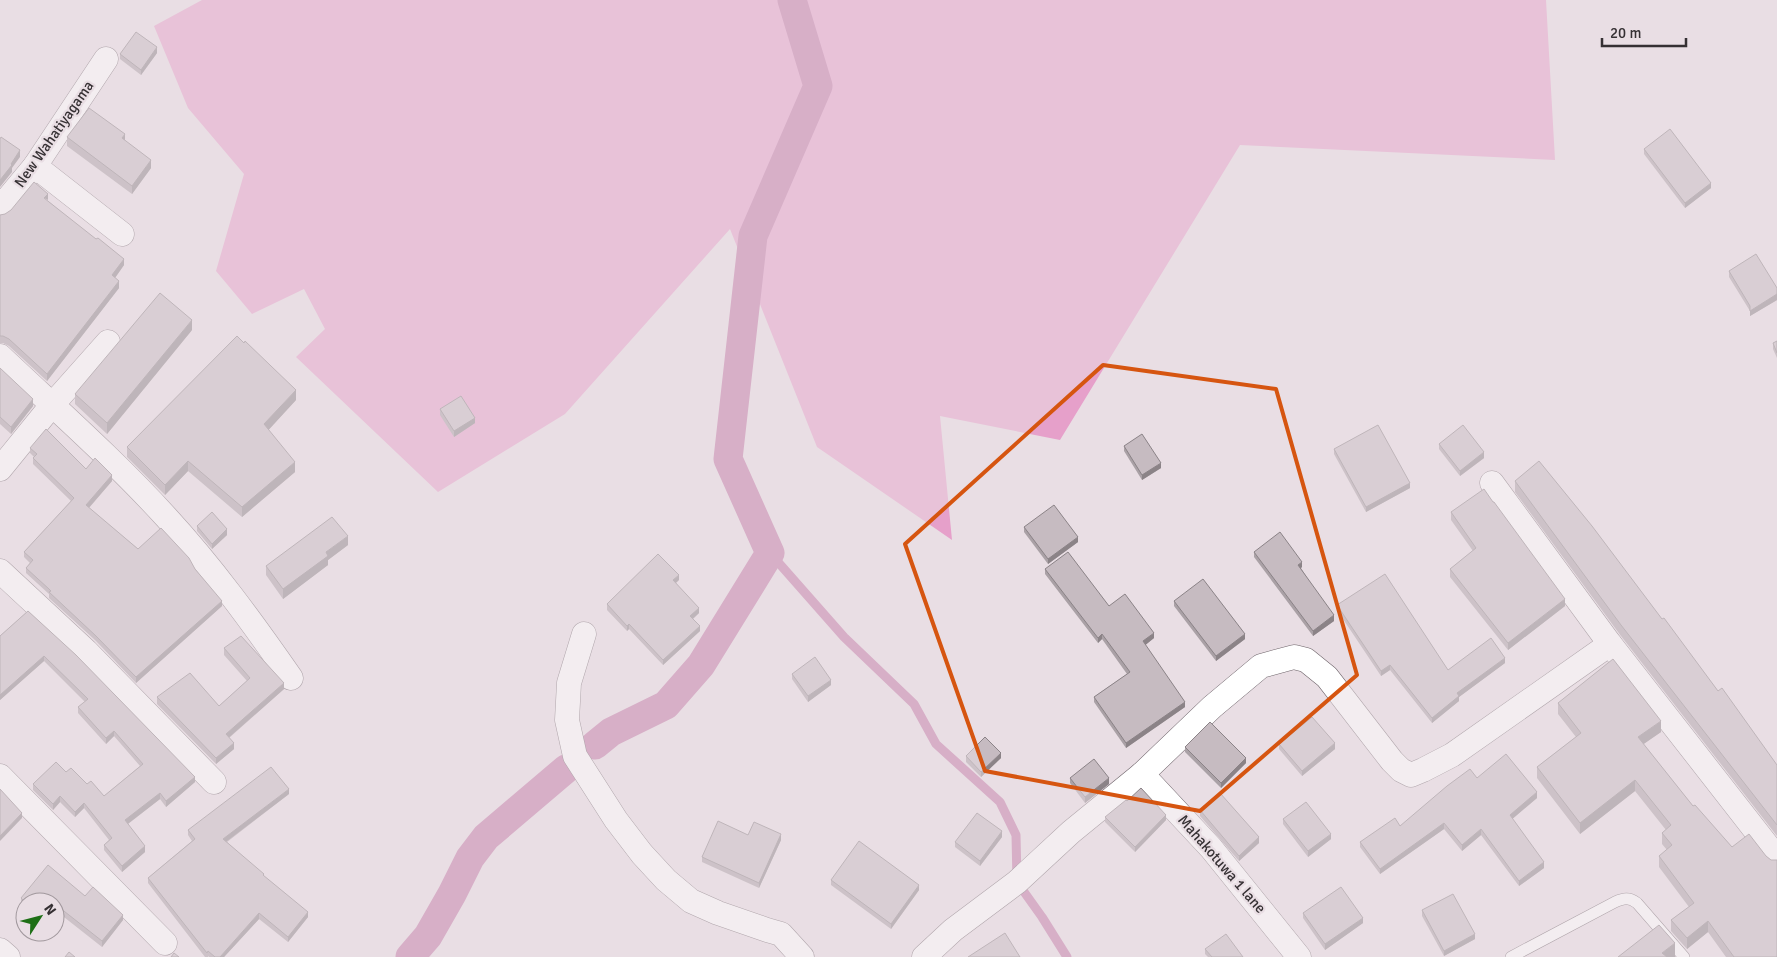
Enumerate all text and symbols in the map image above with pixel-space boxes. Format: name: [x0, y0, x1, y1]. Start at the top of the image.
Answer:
scale bar: [1602, 15, 1686, 47]
text: 20 m: [1610, 24, 1641, 42]
street label: New Wahatiyagama: [11, 77, 97, 191]
street label: Mahakotuwa 1 lane: [1174, 811, 1270, 917]
north arrow: [15, 892, 65, 942]
text: N: [40, 901, 60, 919]

